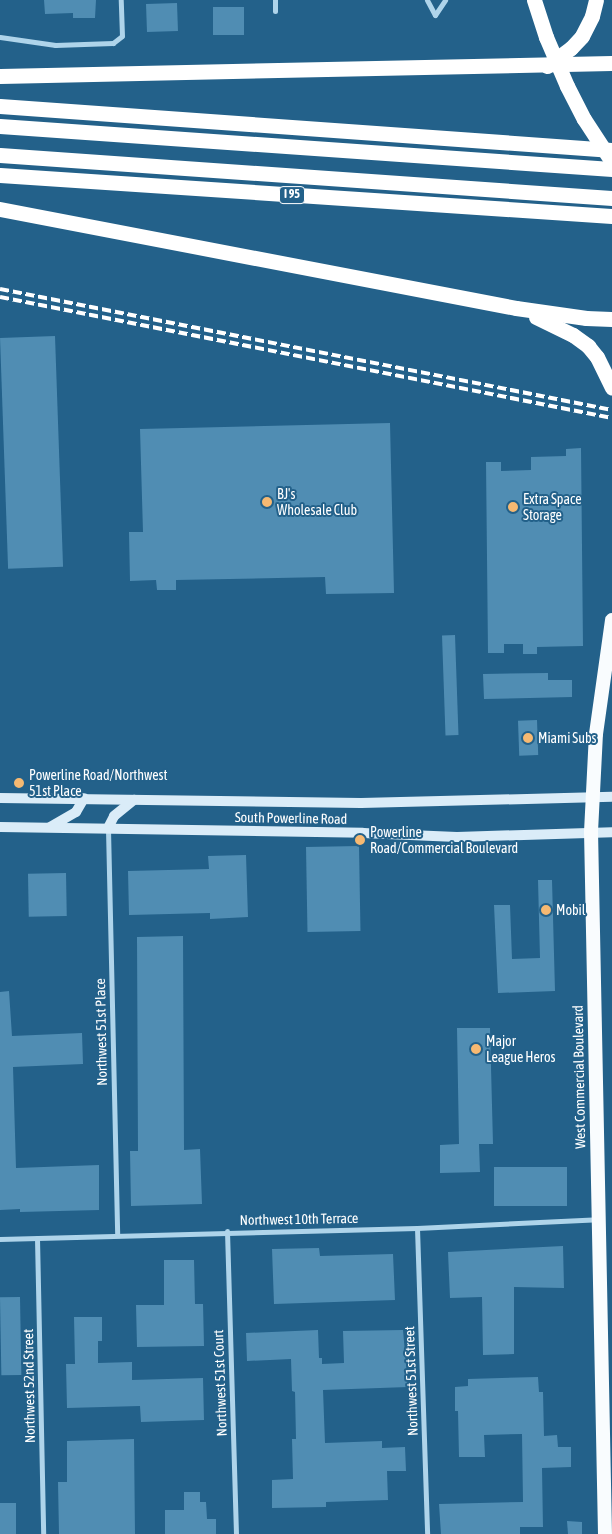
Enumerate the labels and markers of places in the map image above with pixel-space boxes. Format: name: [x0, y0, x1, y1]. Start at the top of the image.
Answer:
place label: BJ's Wholesale Club: [277, 486, 357, 518]
place label: Extra Space Storage: [523, 491, 581, 524]
marker: BJ's Wholesale Club: [261, 496, 273, 508]
marker: Extra Space Storage: [507, 501, 519, 513]
place label: Miami Subs: [538, 730, 597, 746]
marker: Miami Subs: [522, 732, 534, 744]
place label: Powerline Road/Northwest 51st Place: [29, 767, 168, 800]
marker: Powerline Road/Northwest 51st Place: [13, 777, 25, 789]
place label: Powerline Road/Commercial Boulevard: [370, 824, 518, 856]
marker: Powerline Road/Commercial Boulevard: [354, 834, 366, 846]
place label: Mobil: [556, 902, 586, 918]
marker: Mobil: [540, 904, 552, 916]
place label: Major League Heros: [486, 1033, 555, 1066]
marker: Major League Heros: [470, 1043, 482, 1055]

